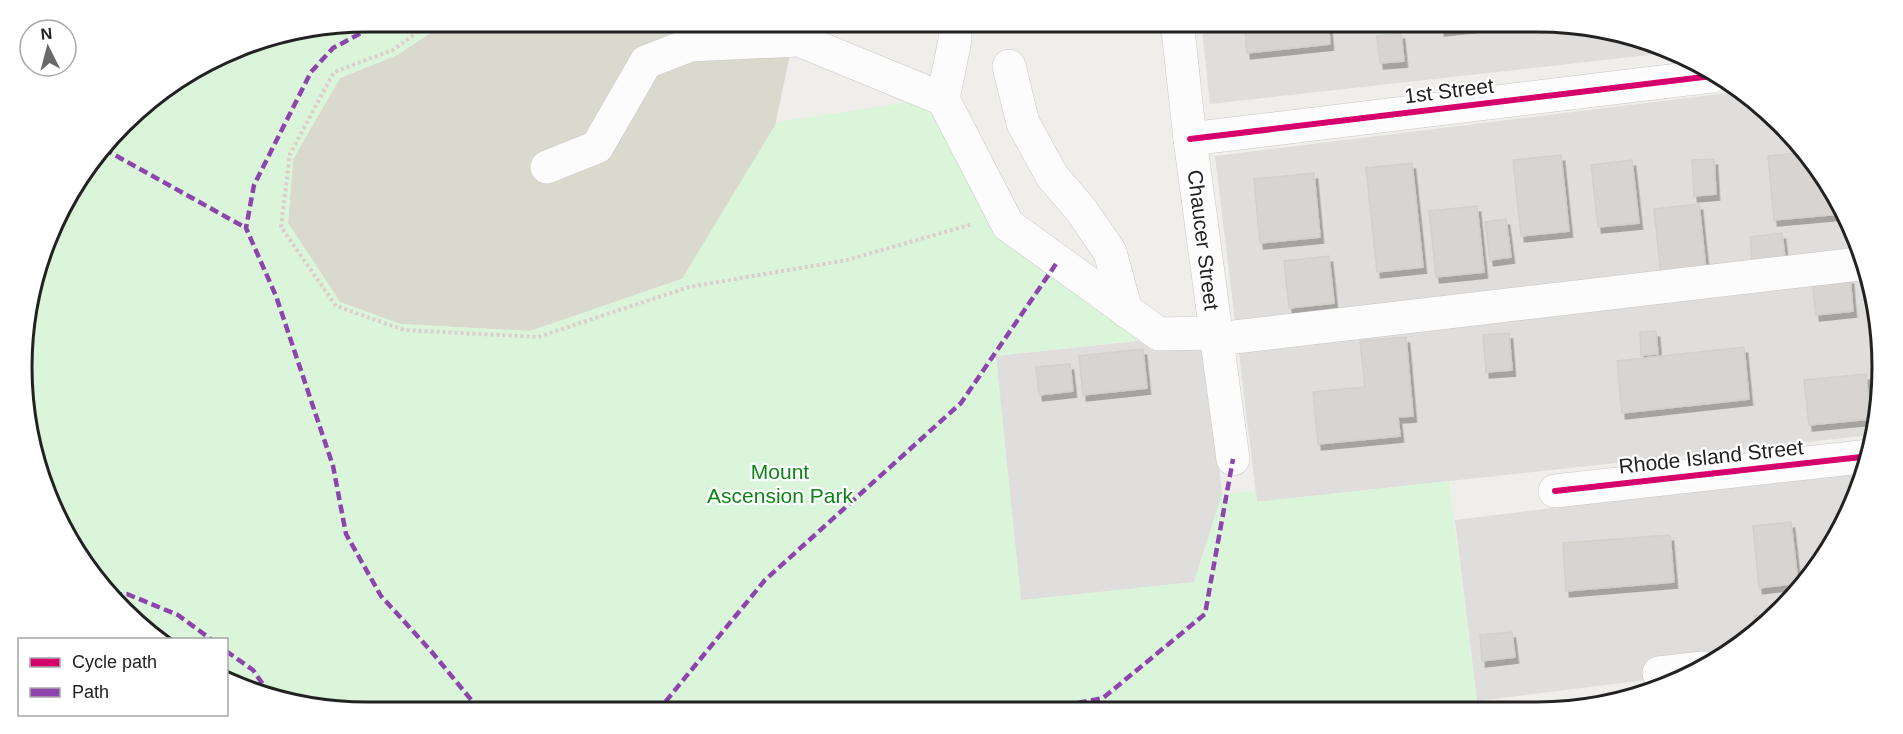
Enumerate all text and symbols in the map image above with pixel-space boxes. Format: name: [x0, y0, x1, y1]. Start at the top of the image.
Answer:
north arrow: [18, 18, 78, 78]
text: N: [40, 25, 53, 43]
street label: 1st Street: [1403, 74, 1495, 107]
street label: Chaucer Street: [1183, 168, 1224, 312]
street label: Rhode Island Street: [1617, 435, 1805, 478]
park label: Mount Ascension Park: [707, 460, 853, 507]
legend: [18, 638, 228, 716]
text: Cycle path: [72, 652, 157, 672]
text: Path: [72, 682, 109, 702]

